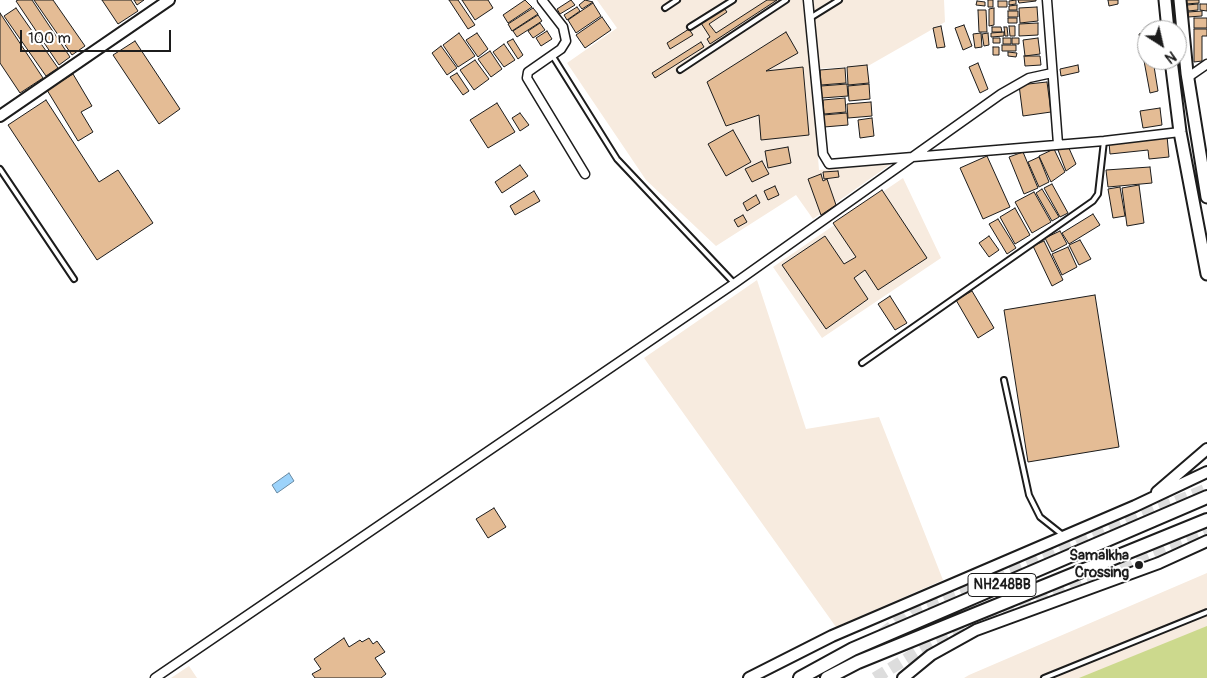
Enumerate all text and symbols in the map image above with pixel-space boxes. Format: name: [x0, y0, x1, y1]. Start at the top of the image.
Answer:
scale bar: [22, 20, 174, 52]
north arrow: [1137, 20, 1187, 70]
text: 100 m: [28, 29, 71, 48]
text: N: [1162, 47, 1179, 67]
place label: Samalkha Crossing: [1069, 547, 1129, 582]
marker: Samalkha Crossing: [1133, 559, 1145, 571]
road number: NH248BB: [968, 574, 1036, 596]

